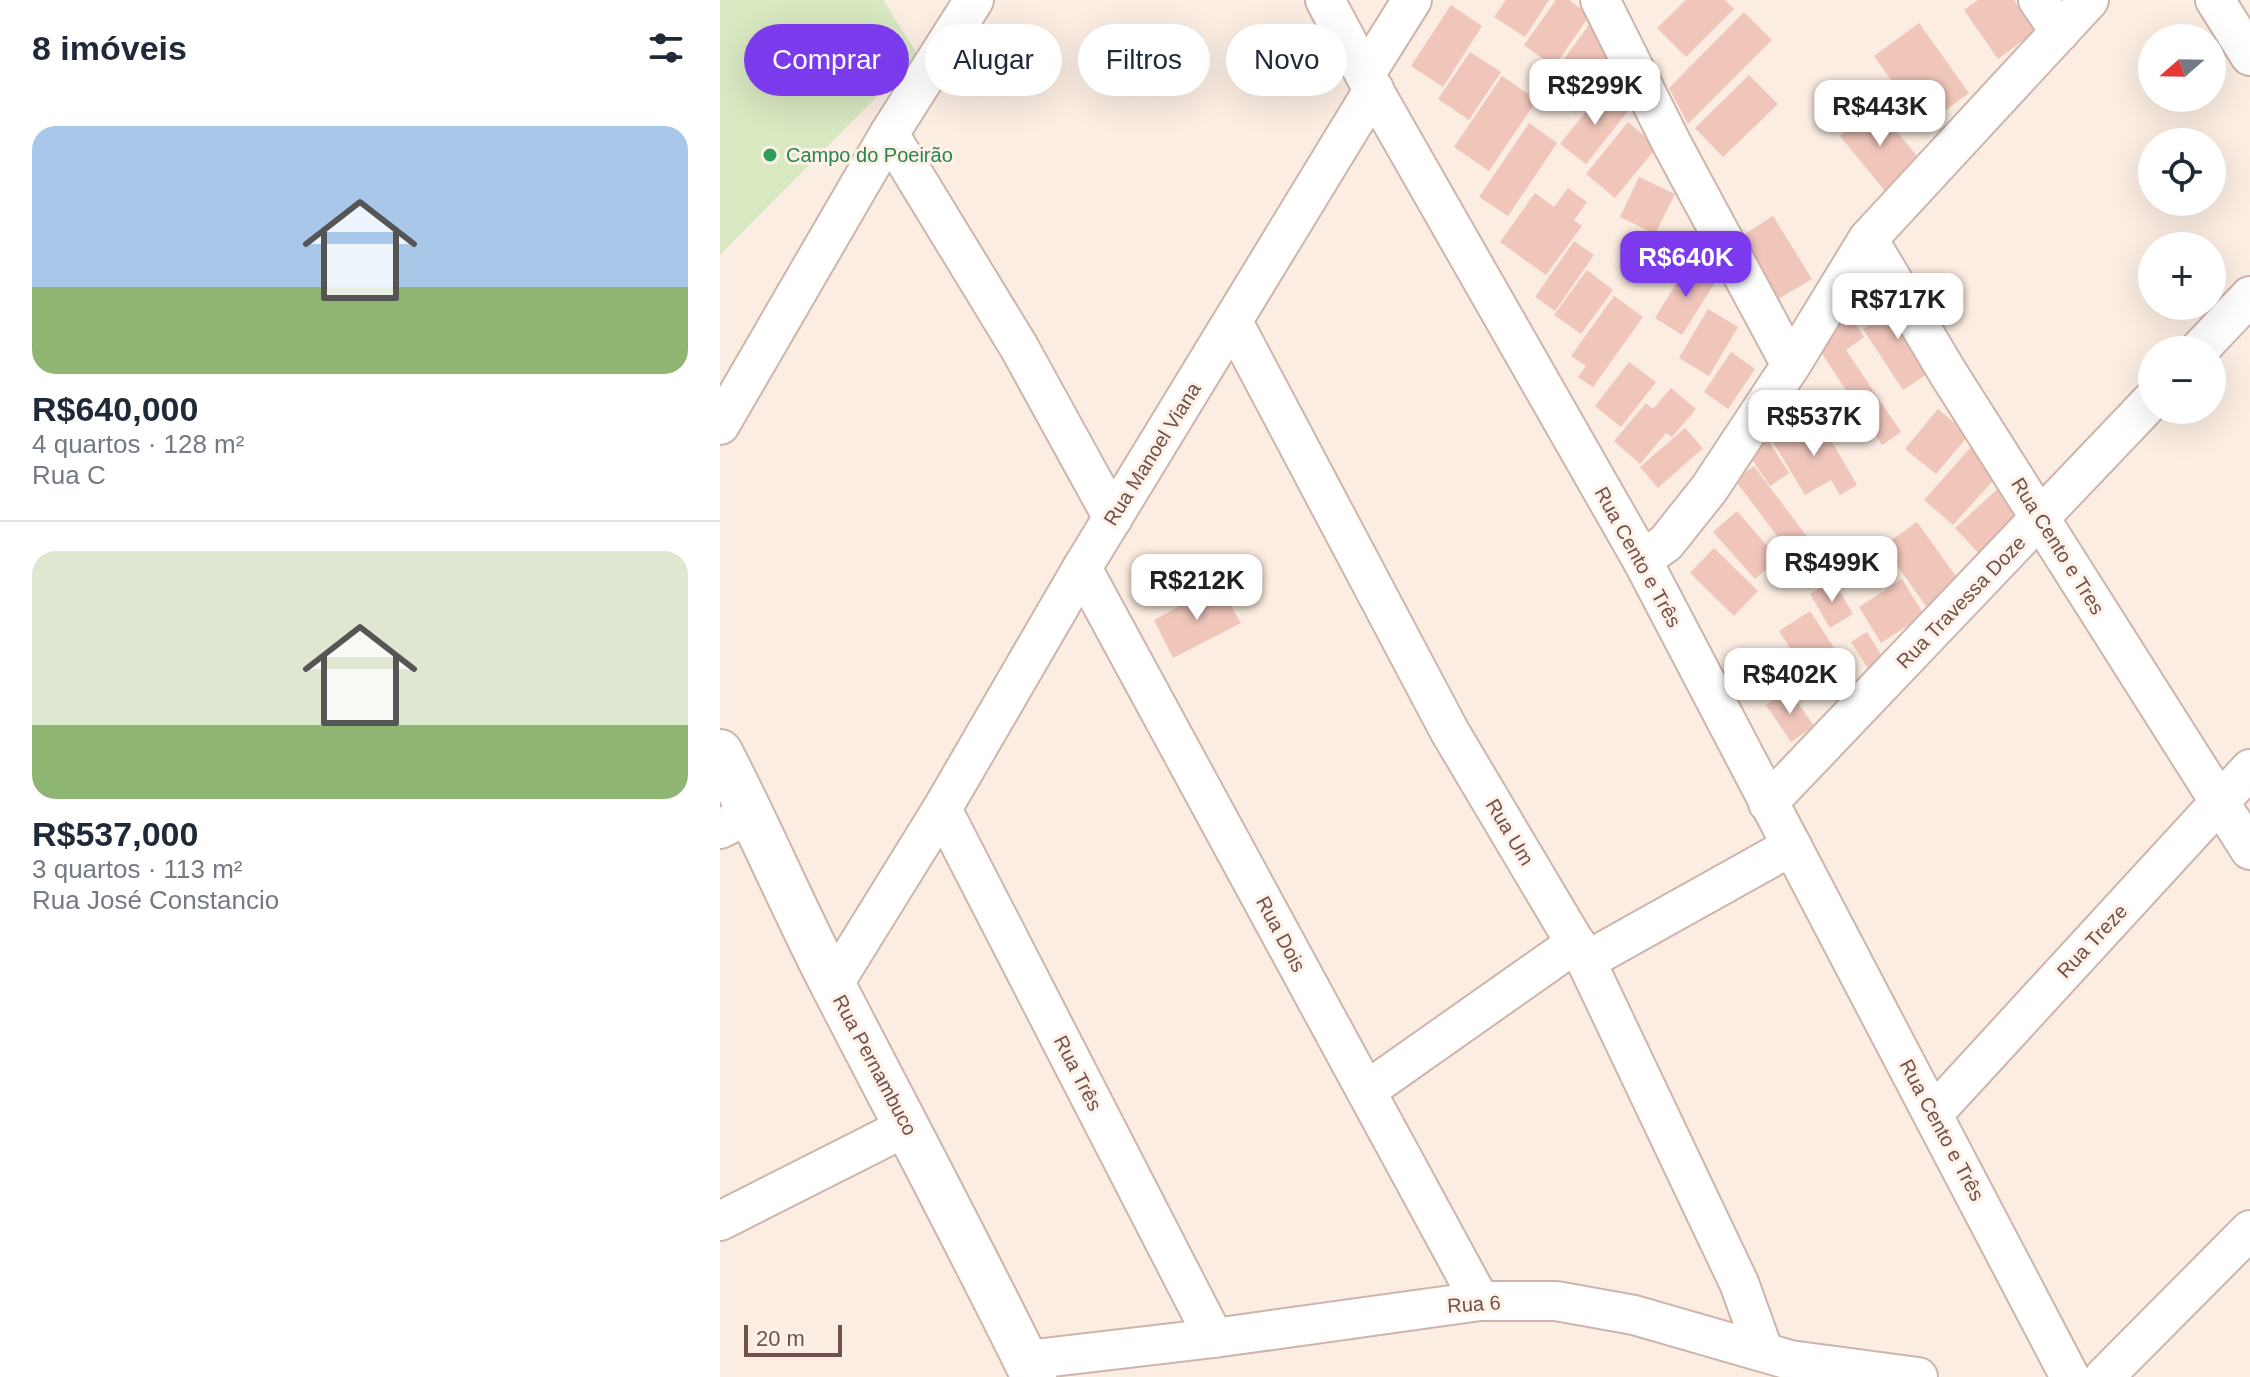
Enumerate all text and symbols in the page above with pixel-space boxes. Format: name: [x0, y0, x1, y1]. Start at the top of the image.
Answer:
chip: Comprar: [744, 24, 909, 96]
chip: Alugar: [925, 24, 1062, 96]
chip: Filtros: [1078, 24, 1210, 96]
chip: Novo: [1226, 24, 1347, 96]
north arrow: [2138, 24, 2226, 112]
map controls: [2138, 24, 2226, 424]
icon: filters: [644, 26, 688, 70]
text: 8 imóveis: [32, 29, 187, 67]
pin: R$299K: [1530, 59, 1660, 127]
text: R$299K: [1547, 70, 1643, 100]
pin: R$443K: [1815, 80, 1945, 148]
text: R$443K: [1832, 91, 1928, 121]
button: locate: [2138, 128, 2226, 216]
place label: Campo do Poeirão: [786, 144, 953, 166]
marker: Campo do Poeirão: [761, 146, 779, 164]
icon: home: [288, 178, 432, 322]
pin: R$640K: [1621, 231, 1751, 299]
button: +: [2138, 232, 2226, 320]
text: R$640K: [1638, 242, 1734, 272]
pin: R$717K: [1833, 273, 1963, 341]
text: R$717K: [1850, 284, 1946, 314]
button: −: [2138, 336, 2226, 424]
street label: Rua Manoel Viana: [1099, 378, 1205, 529]
text: R$640,000: [32, 390, 198, 428]
pin: R$537K: [1749, 390, 1879, 458]
text: R$537K: [1766, 401, 1862, 431]
text: 4 quartos · 128 m²: [32, 429, 244, 459]
text: Rua C: [32, 460, 106, 490]
street label: Rua Cento e Tres: [2007, 474, 2109, 618]
street label: Rua Cento e Três: [1590, 483, 1686, 631]
street label: Rua Travessa Doze: [1892, 531, 2030, 673]
pin: R$499K: [1767, 536, 1897, 604]
text: R$499K: [1784, 547, 1880, 577]
pin: R$212K: [1132, 554, 1262, 622]
text: R$212K: [1149, 565, 1245, 595]
icon: home: [288, 603, 432, 747]
pin: R$402K: [1725, 648, 1855, 716]
text: R$402K: [1742, 659, 1838, 689]
street label: Rua Um: [1482, 795, 1538, 869]
text: R$537,000: [32, 815, 198, 853]
text: 3 quartos · 113 m²: [32, 854, 243, 884]
text: Rua José Constancio: [32, 885, 279, 915]
street label: Rua Dois: [1252, 893, 1310, 975]
street label: Rua Treze: [2052, 900, 2132, 982]
street label: Rua Pernambuco: [829, 991, 921, 1139]
street label: Rua Três: [1050, 1032, 1106, 1114]
street label: Rua Cento e Três: [1895, 1056, 1989, 1204]
street label: Rua 6: [1447, 1291, 1501, 1317]
scale bar: [744, 1321, 842, 1357]
text: 20 m: [756, 1326, 805, 1351]

